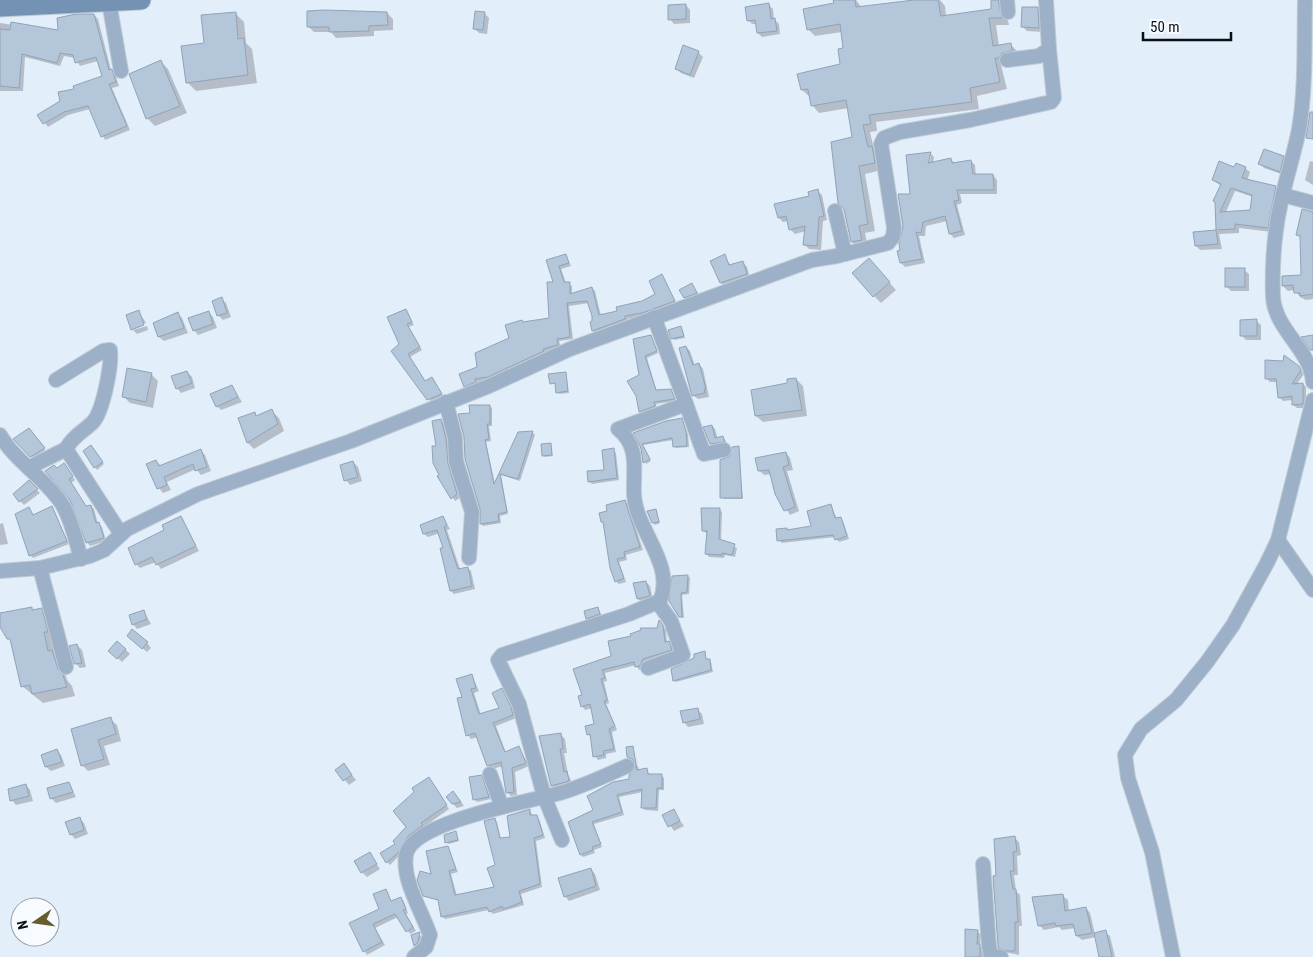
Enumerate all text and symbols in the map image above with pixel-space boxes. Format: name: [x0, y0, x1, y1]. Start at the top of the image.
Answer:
scale bar: [1143, 10, 1230, 42]
text: 50 m: [1150, 18, 1180, 36]
north arrow: [10, 897, 60, 947]
text: N: [14, 919, 31, 931]

